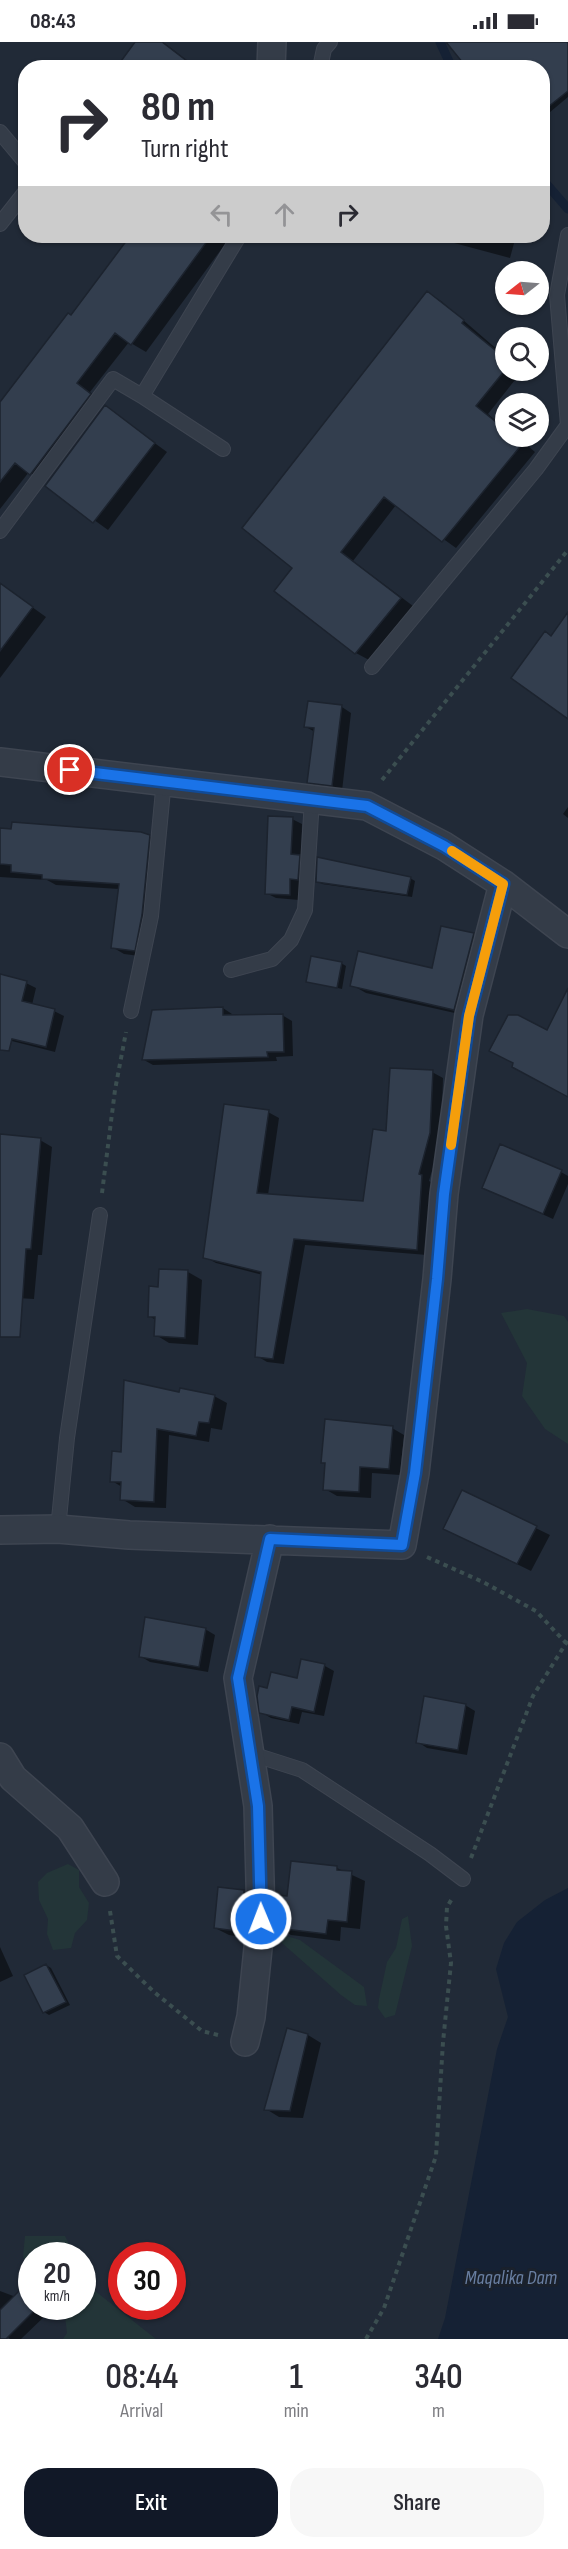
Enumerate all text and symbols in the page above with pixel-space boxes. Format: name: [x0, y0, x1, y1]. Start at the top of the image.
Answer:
text: 08:43: [30, 8, 76, 35]
text: 80 m: [141, 82, 215, 133]
icon: right: [42, 84, 120, 162]
text: Turn right: [141, 133, 228, 165]
icon: left: [205, 198, 238, 231]
icon: ahead: [268, 198, 301, 231]
icon: right: [331, 198, 364, 231]
north arrow: [495, 261, 549, 315]
map controls: [495, 261, 549, 447]
button: search: [495, 327, 549, 381]
button: layers: [495, 393, 549, 447]
pin: [44, 744, 95, 795]
icon: arrive: [53, 753, 86, 786]
position arrow: [229, 1887, 293, 1951]
speed limit sign: 30: [108, 2242, 186, 2320]
text: 20: [43, 2256, 71, 2292]
water label: Maqalika Dam: [465, 2266, 558, 2290]
text: km/h: [44, 2287, 70, 2306]
text: 08:44: [105, 2356, 178, 2399]
text: 1: [289, 2356, 303, 2399]
text: 340: [414, 2356, 463, 2399]
text: Arrival: [120, 2399, 163, 2423]
text: min: [284, 2399, 309, 2423]
text: m: [432, 2399, 445, 2423]
button: Exit: [24, 2468, 278, 2537]
button: Share: [290, 2468, 544, 2537]

